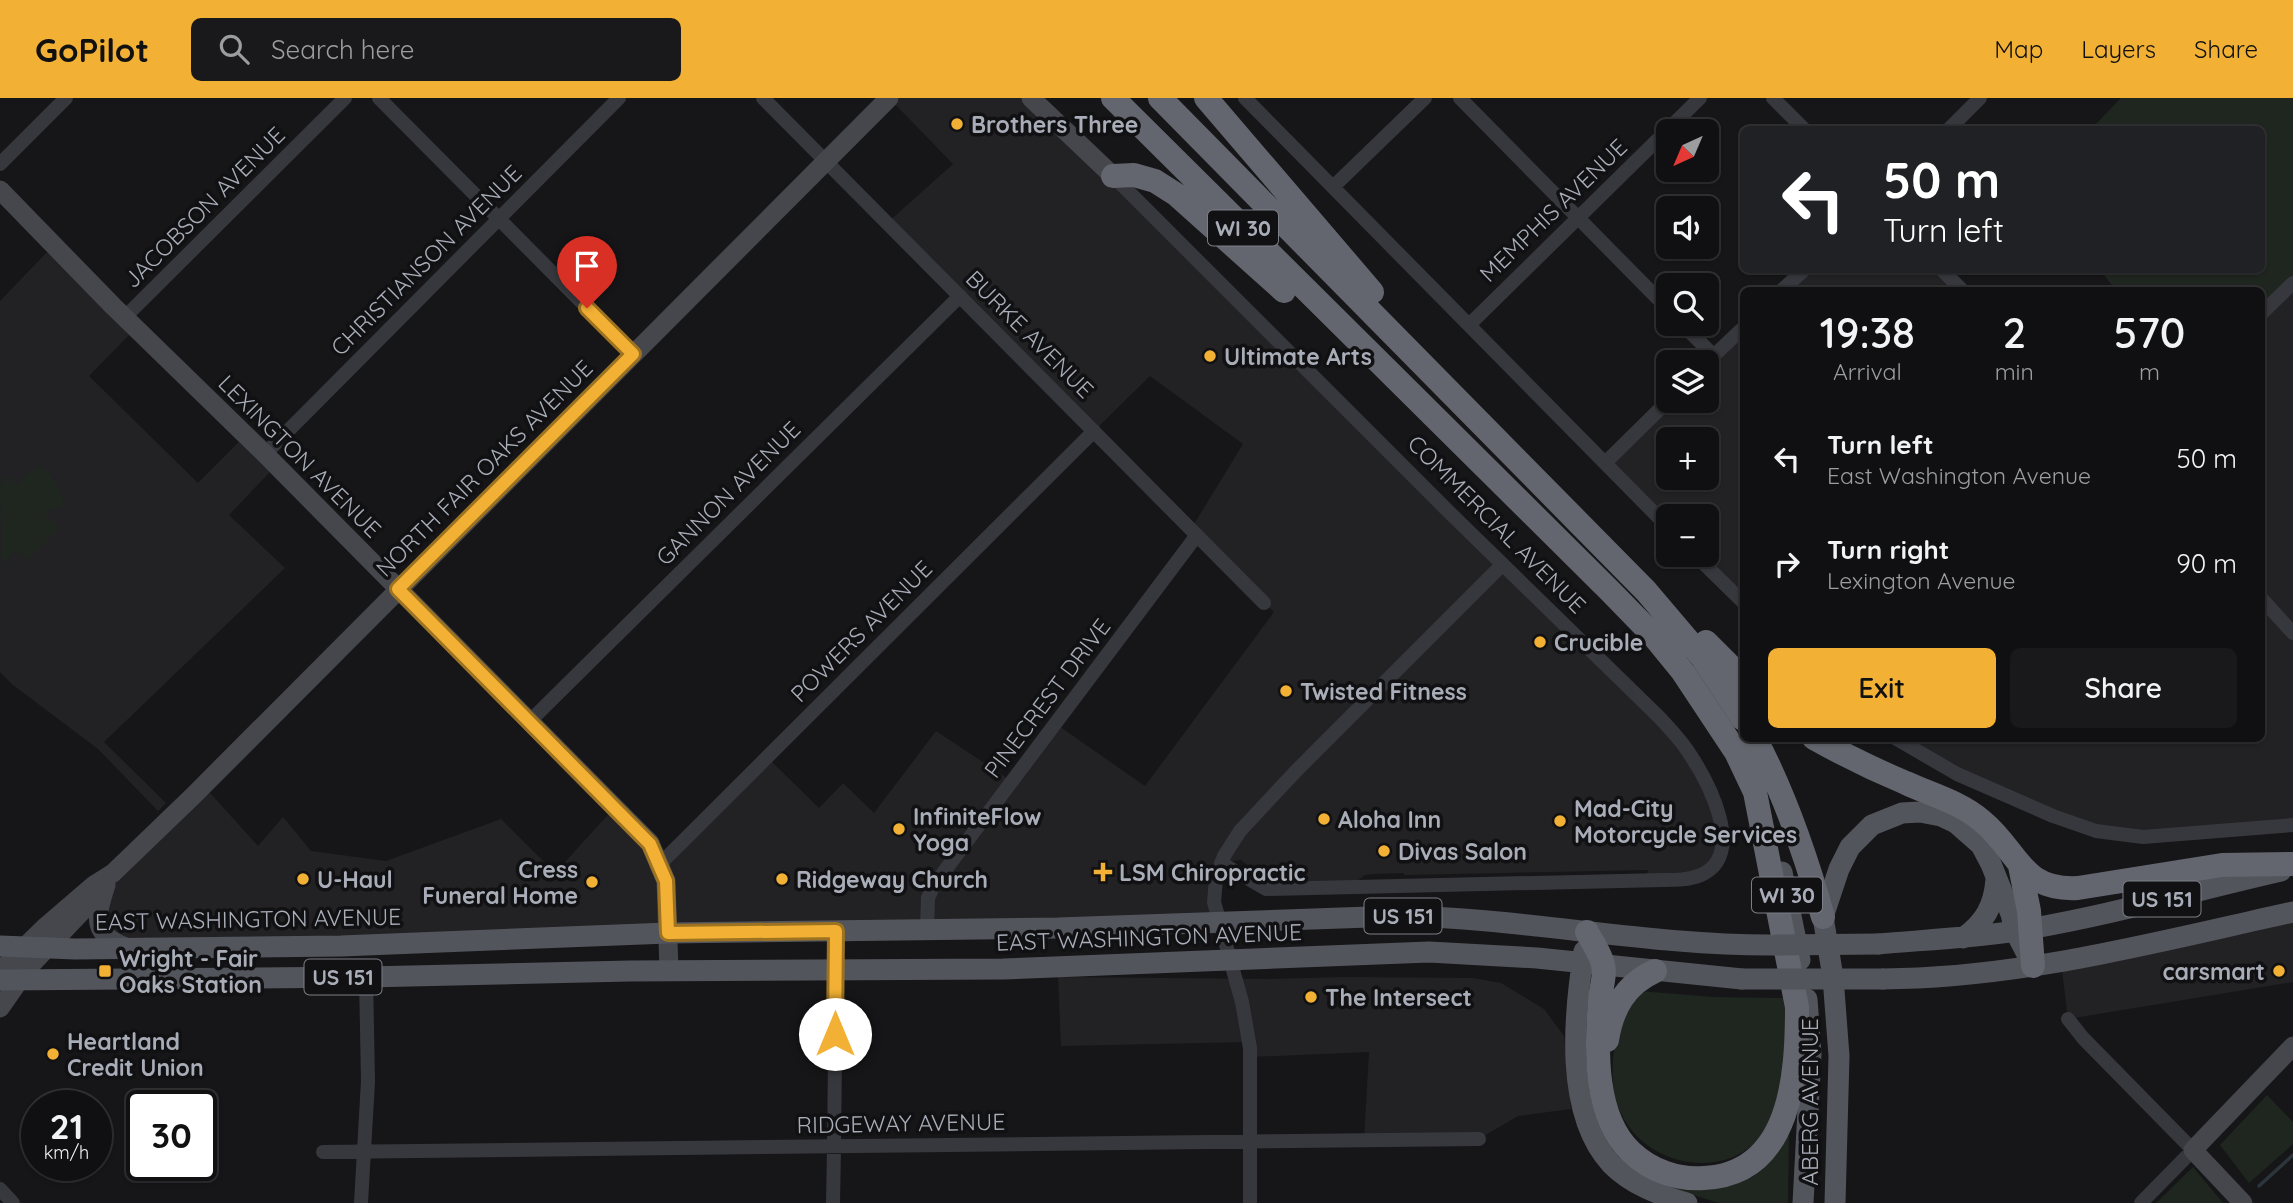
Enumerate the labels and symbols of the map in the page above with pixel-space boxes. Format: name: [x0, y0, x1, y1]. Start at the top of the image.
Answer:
place label: Brothers Three: [971, 110, 1138, 139]
marker: Brothers Three: [949, 116, 965, 132]
north arrow: [1656, 119, 1718, 182]
street label: JACOBSON AVENUE: [117, 120, 291, 294]
street label: MEMPHIS AVENUE: [1473, 132, 1633, 288]
street label: CHRISTIANSON AVENUE: [325, 159, 527, 361]
road number: WI 30: [1208, 211, 1278, 246]
pin: [557, 236, 617, 308]
street label: BURKE AVENUE: [960, 264, 1100, 404]
place label: Ultimate Arts: [1224, 342, 1372, 371]
marker: Ultimate Arts: [1202, 348, 1218, 364]
street label: NORTH FAIR OAKS AVENUE: [369, 353, 599, 583]
street label: LEXINGTON AVENUE: [212, 368, 388, 544]
street label: GANNON AVENUE: [650, 415, 806, 571]
street label: COMMERCIAL AVENUE: [1402, 429, 1592, 619]
street label: POWERS AVENUE: [784, 554, 938, 708]
street label: PINECREST DRIVE: [978, 613, 1116, 783]
place label: Crucible: [1554, 628, 1643, 657]
marker: Crucible: [1532, 634, 1548, 650]
place label: Twisted Fitness: [1300, 677, 1467, 706]
marker: Twisted Fitness: [1278, 683, 1294, 699]
place label: Mad-City Motorcycle Services: [1574, 794, 1797, 849]
place label: InfiniteFlow Yoga: [913, 802, 1041, 857]
place label: Aloha Inn: [1338, 805, 1441, 834]
marker: Aloha Inn: [1316, 811, 1332, 827]
marker: Mad-City Motorcycle Services: [1552, 813, 1568, 829]
marker: InfiniteFlow Yoga: [891, 821, 907, 837]
place label: Divas Salon: [1398, 837, 1527, 866]
marker: Divas Salon: [1376, 843, 1392, 859]
place label: Cress Funeral Home: [422, 855, 578, 910]
place label: LSM Chiropractic: [1119, 858, 1305, 887]
marker: LSM Chiropractic: [1093, 862, 1113, 882]
place label: U-Haul: [317, 865, 393, 894]
place label: Ridgeway Church: [796, 865, 988, 894]
marker: U-Haul: [295, 871, 311, 887]
marker: Ridgeway Church: [774, 871, 790, 887]
marker: Cress Funeral Home: [584, 874, 600, 890]
road number: WI 30: [1752, 878, 1822, 912]
road number: US 151: [2124, 882, 2200, 916]
road number: US 151: [1364, 898, 1442, 934]
street label: EAST WASHINGTON AVENUE: [95, 902, 401, 936]
street label: EAST WASHINGTON AVENUE: [995, 917, 1303, 957]
place label: Wright - Fair Oaks Station: [119, 944, 262, 999]
place label: carsmart: [2162, 957, 2265, 986]
road number: US 151: [304, 960, 382, 994]
marker: Wright - Fair Oaks Station: [97, 963, 113, 979]
marker: carsmart: [2271, 963, 2287, 979]
place label: The Intersect: [1325, 983, 1472, 1012]
marker: The Intersect: [1303, 989, 1319, 1005]
position arrow: [798, 997, 872, 1071]
street label: ABERG AVENUE: [1795, 1018, 1824, 1186]
place label: Heartland Credit Union: [67, 1027, 204, 1082]
marker: Heartland Credit Union: [45, 1046, 61, 1062]
speed limit sign: 30: [126, 1090, 217, 1181]
street label: RIDGEWAY AVENUE: [796, 1107, 1006, 1139]

